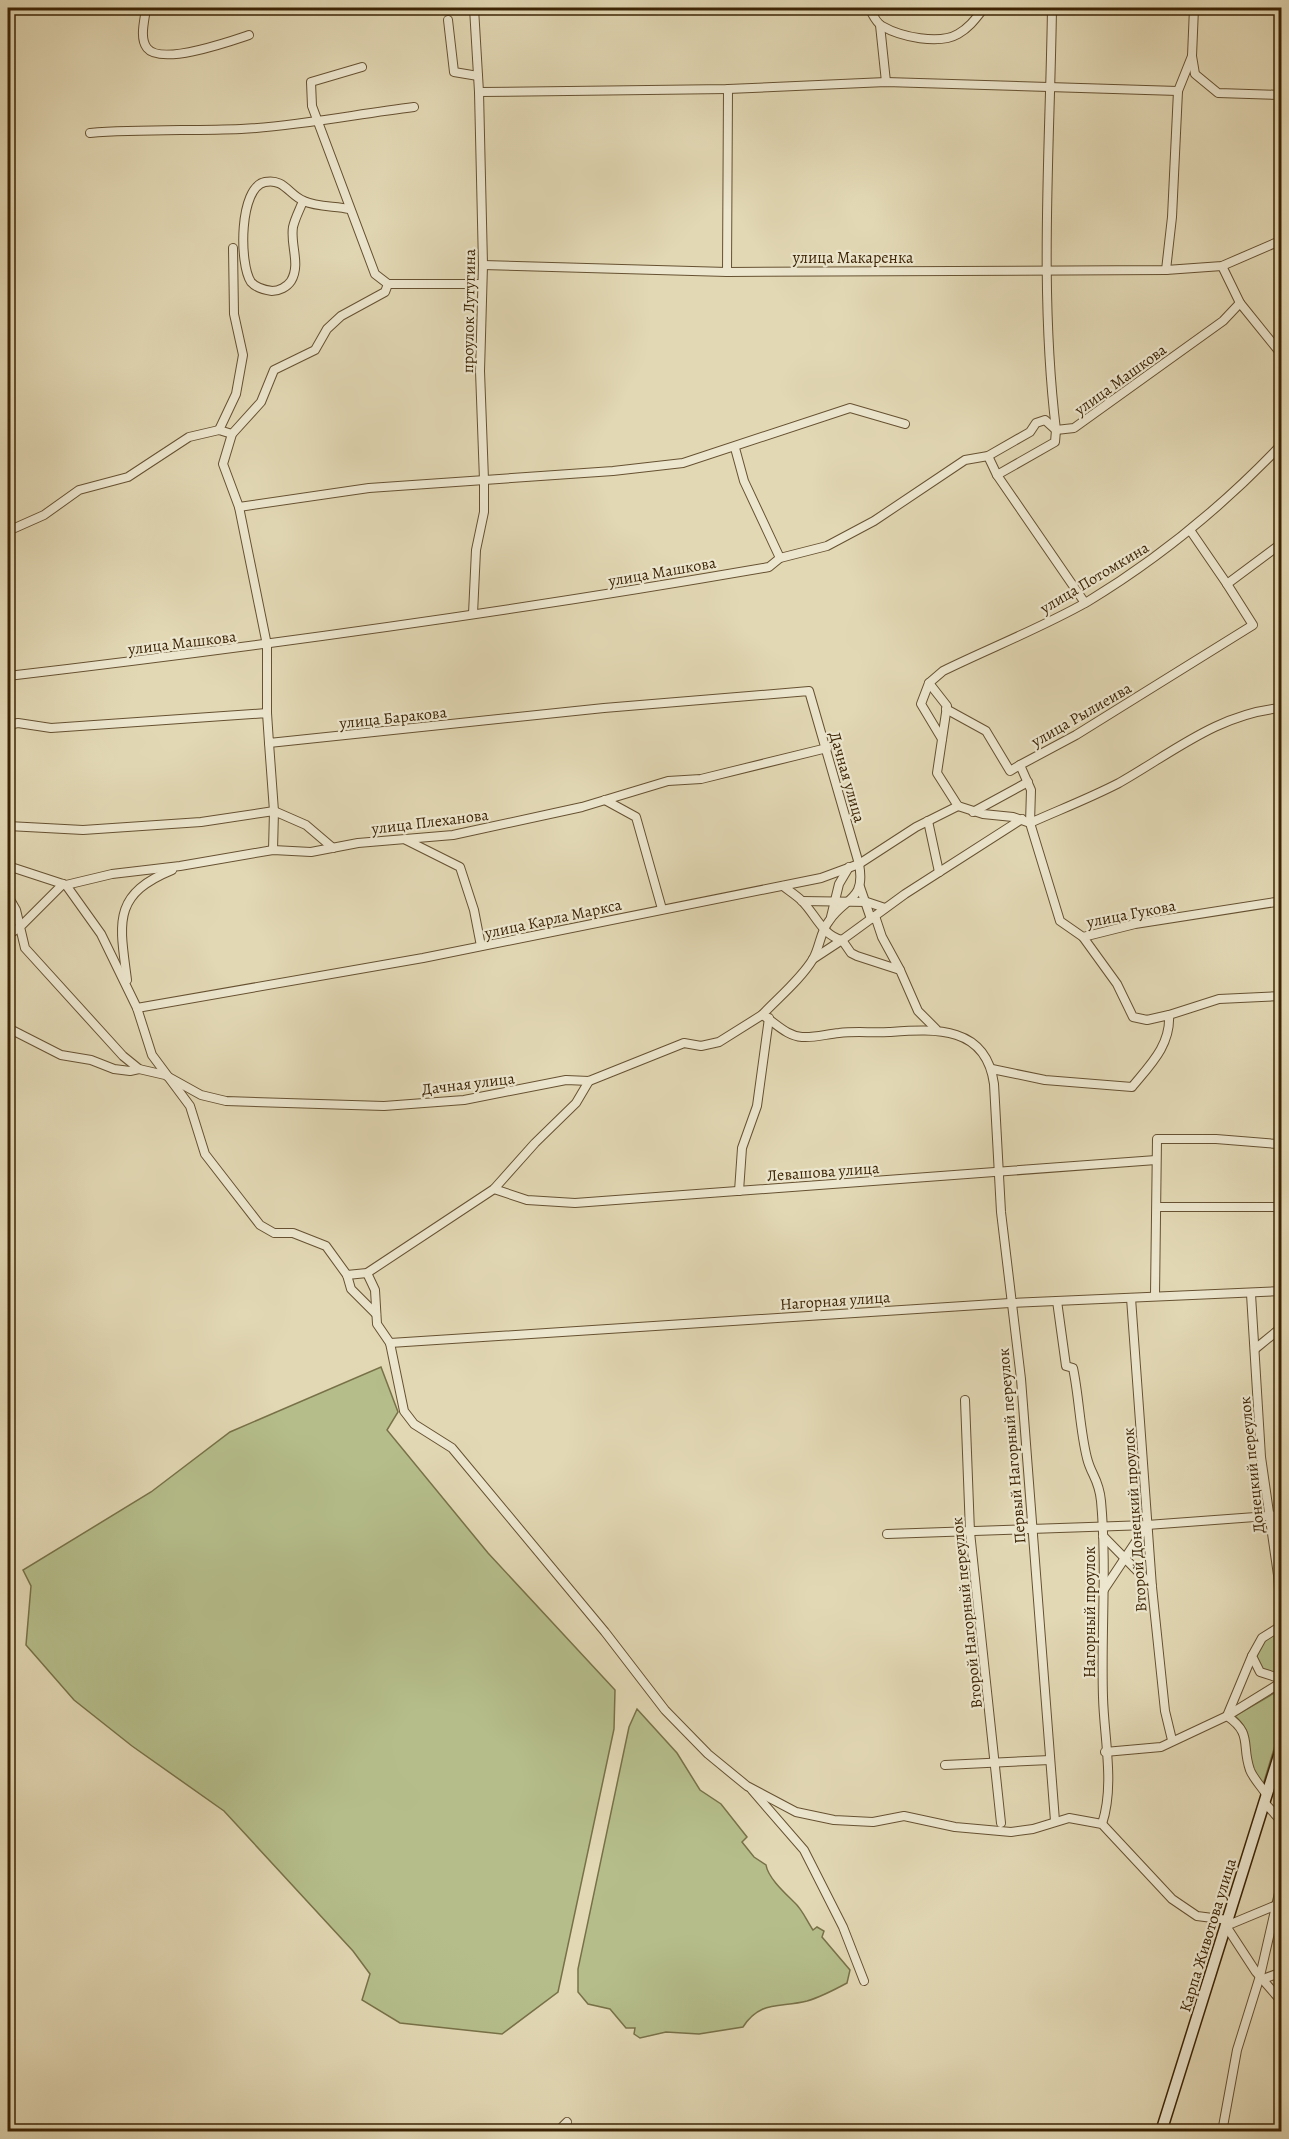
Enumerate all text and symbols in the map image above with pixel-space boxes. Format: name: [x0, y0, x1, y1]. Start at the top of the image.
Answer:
street label: улица Макаренка: [792, 247, 914, 269]
street label: проулок Лутугина: [457, 248, 481, 373]
street label: улица Машкова: [1069, 339, 1172, 421]
street label: улица Потомкина: [1035, 536, 1154, 620]
street label: улица Машкова: [606, 552, 718, 592]
street label: улица Машкова: [126, 625, 238, 661]
street label: улица Рылиеива: [1026, 677, 1136, 753]
street label: улица Баракова: [337, 701, 448, 735]
street label: Дачная улица: [824, 729, 871, 826]
street label: улица Плеханова: [369, 804, 490, 840]
street label: улица Карла Маркса: [482, 894, 624, 944]
street label: улица Гукова: [1084, 894, 1178, 934]
street label: Дачная улица: [420, 1067, 517, 1101]
street label: Левашова улица: [766, 1157, 881, 1187]
street label: Нагорная улица: [779, 1286, 892, 1316]
street label: Первый Нагорный переулок: [992, 1347, 1032, 1545]
street label: Донецкий переулок: [1234, 1395, 1270, 1535]
street label: Второй Донецкий проулок: [1118, 1427, 1152, 1613]
street label: Второй Нагорный переулок: [946, 1516, 988, 1710]
street label: Нагорный проулок: [1079, 1546, 1101, 1678]
street label: Карпа Животова улица: [1174, 1855, 1242, 2015]

